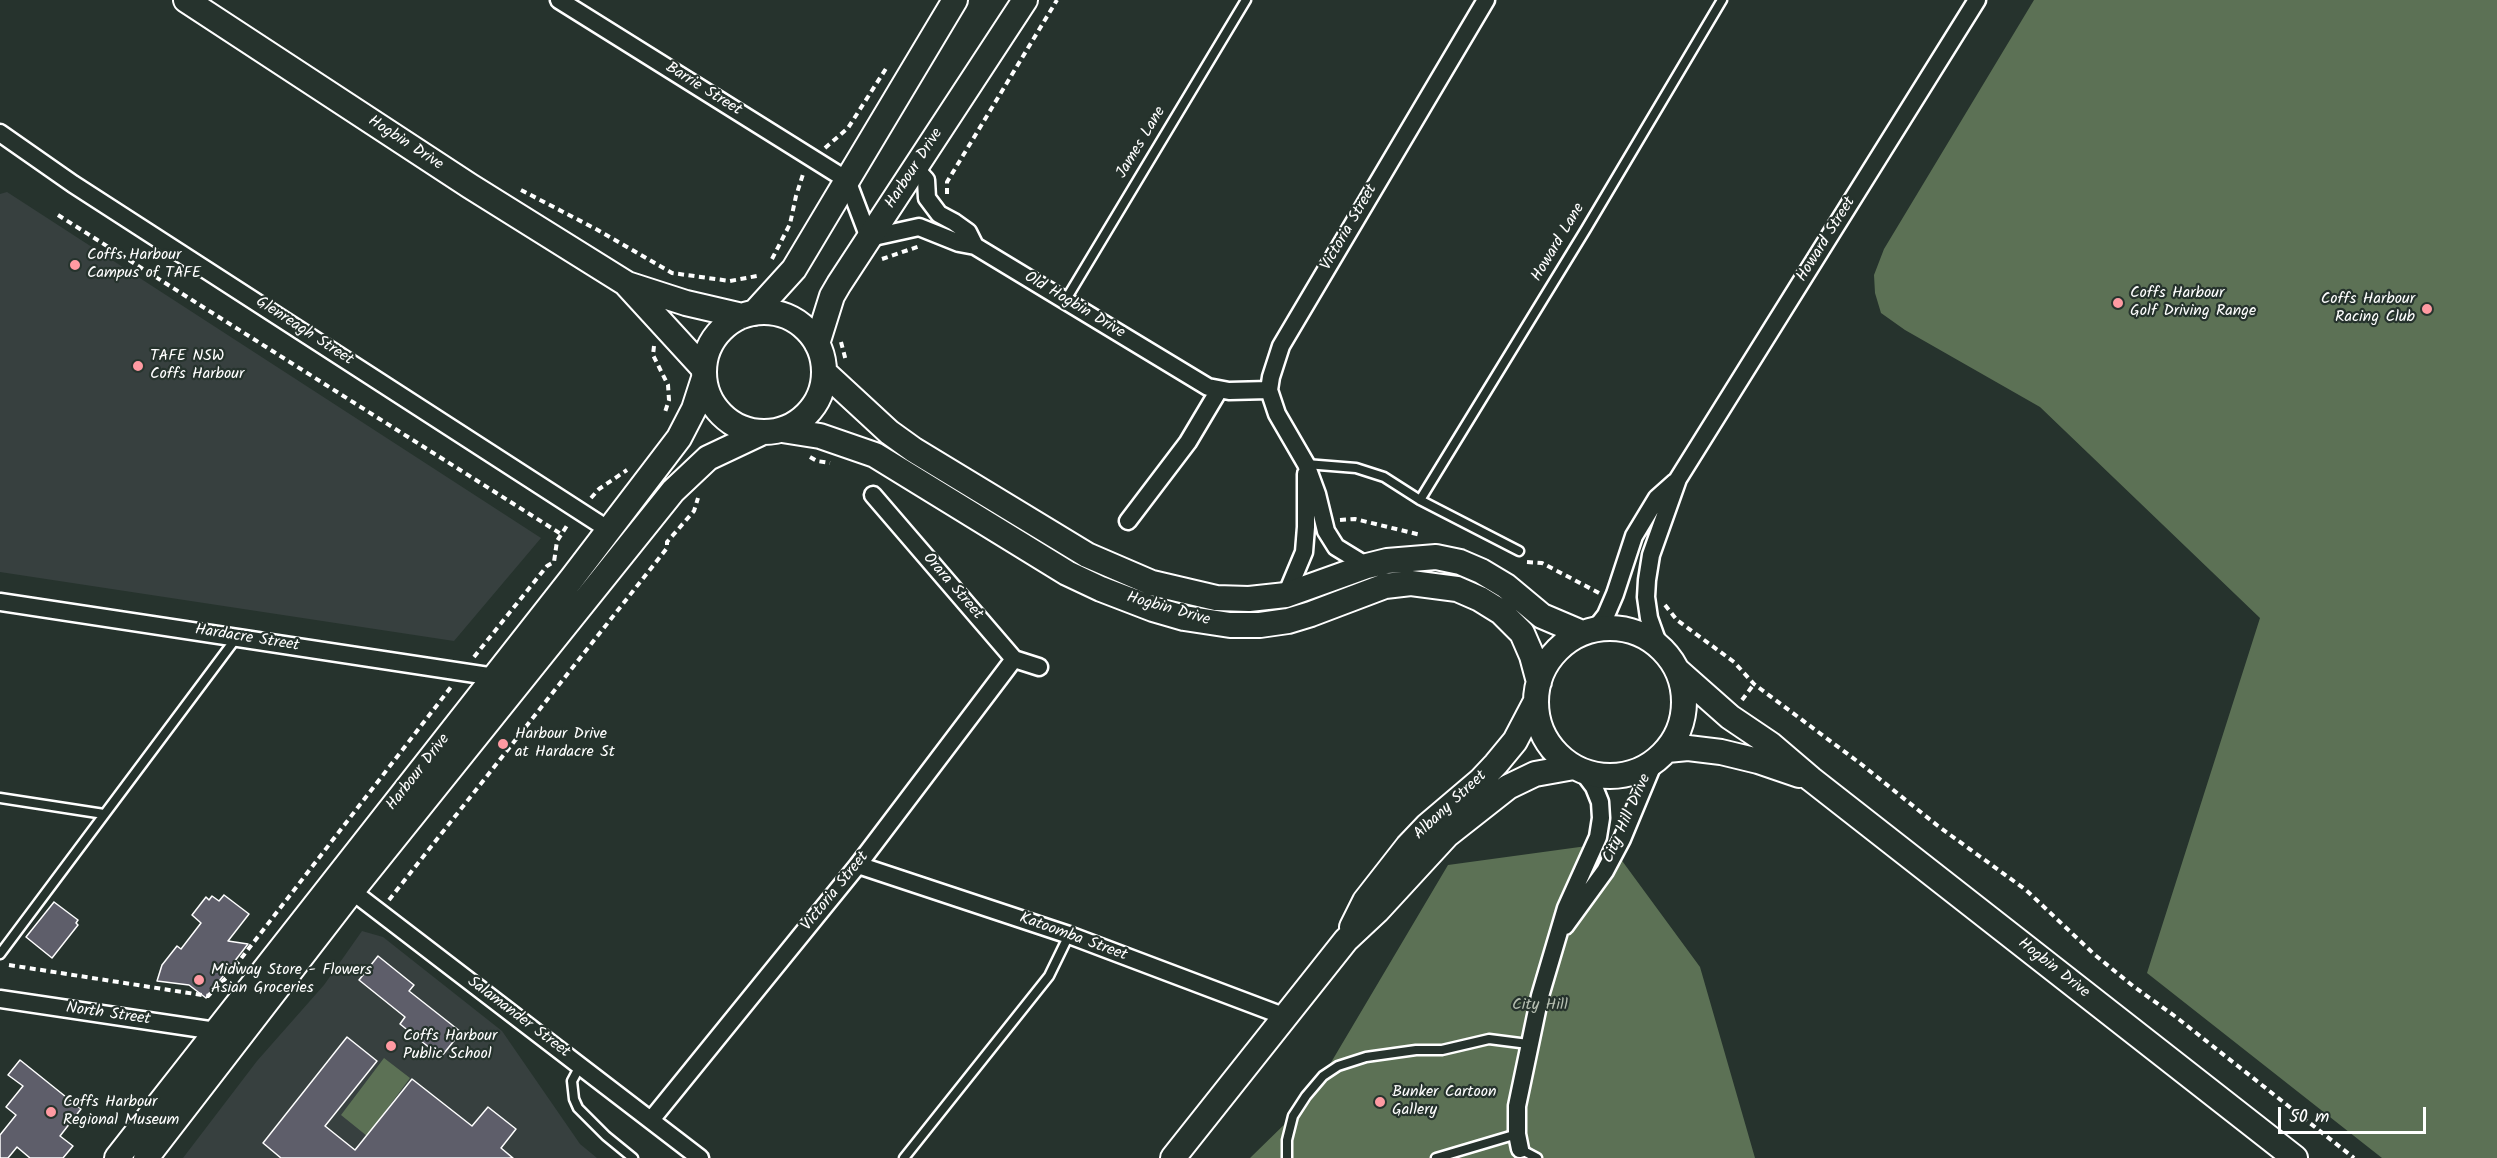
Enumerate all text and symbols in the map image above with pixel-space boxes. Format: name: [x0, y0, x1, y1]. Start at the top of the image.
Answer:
street label: Barrie Street: [661, 59, 745, 121]
street label: James Lane: [1113, 104, 1171, 182]
street label: Hogbin Drive: [364, 113, 446, 175]
street label: Harbour Drive: [882, 125, 948, 213]
street label: Victoria Street: [1318, 181, 1382, 275]
street label: Howard Street: [1793, 194, 1861, 286]
street label: Howard Lane: [1528, 200, 1590, 286]
place label: Coffs Harbour Campus of TAFE: [87, 246, 201, 284]
marker: Coffs Harbour Campus of TAFE: [68, 258, 82, 272]
street label: Old Hogbin Drive: [1020, 268, 1128, 344]
place label: Coffs Harbour Golf Driving Range: [2130, 284, 2256, 322]
place label: Coffs Harbour Racing Club: [2321, 290, 2415, 328]
street label: Glenreagh Street: [252, 293, 356, 371]
marker: Coffs Harbour Golf Driving Range: [2111, 296, 2125, 310]
marker: Coffs Harbour Racing Club: [2420, 302, 2434, 316]
place label: TAFE NSW Coffs Harbour: [150, 347, 244, 385]
marker: TAFE NSW Coffs Harbour: [131, 359, 145, 373]
street label: Orara Street: [918, 550, 986, 624]
street label: Hogbin Drive: [1124, 589, 1212, 631]
street label: Hardacre Street: [193, 621, 301, 657]
place label: Harbour Drive at Hardacre St: [515, 725, 615, 763]
street label: Harbour Drive: [383, 731, 455, 815]
marker: Harbour Drive at Hardacre St: [496, 737, 510, 751]
street label: Albany Street: [1411, 767, 1491, 845]
street label: City Hill Drive: [1600, 771, 1656, 867]
street label: Victoria Street: [798, 848, 874, 936]
street label: Katoomba Street: [1016, 910, 1130, 966]
street label: Hogbin Drive: [2013, 935, 2093, 1003]
place label: Midway Store - Flowers Asian Groceries: [211, 961, 372, 999]
marker: Midway Store - Flowers Asian Groceries: [192, 973, 206, 987]
street label: Salamander Street: [463, 973, 573, 1063]
park label: City Hill: [1512, 996, 1568, 1016]
street label: North Street: [65, 1000, 151, 1030]
place label: Coffs Harbour Public School: [403, 1027, 497, 1065]
marker: Coffs Harbour Public School: [384, 1039, 398, 1053]
place label: Bunker Cartoon Gallery: [1392, 1083, 1496, 1121]
place label: Coffs Harbour Regional Museum: [63, 1093, 179, 1131]
marker: Bunker Cartoon Gallery: [1373, 1095, 1387, 1109]
scale bar: [2281, 1095, 2430, 1133]
text: 50 m: [2289, 1103, 2329, 1132]
marker: Coffs Harbour Regional Museum: [44, 1105, 58, 1119]

